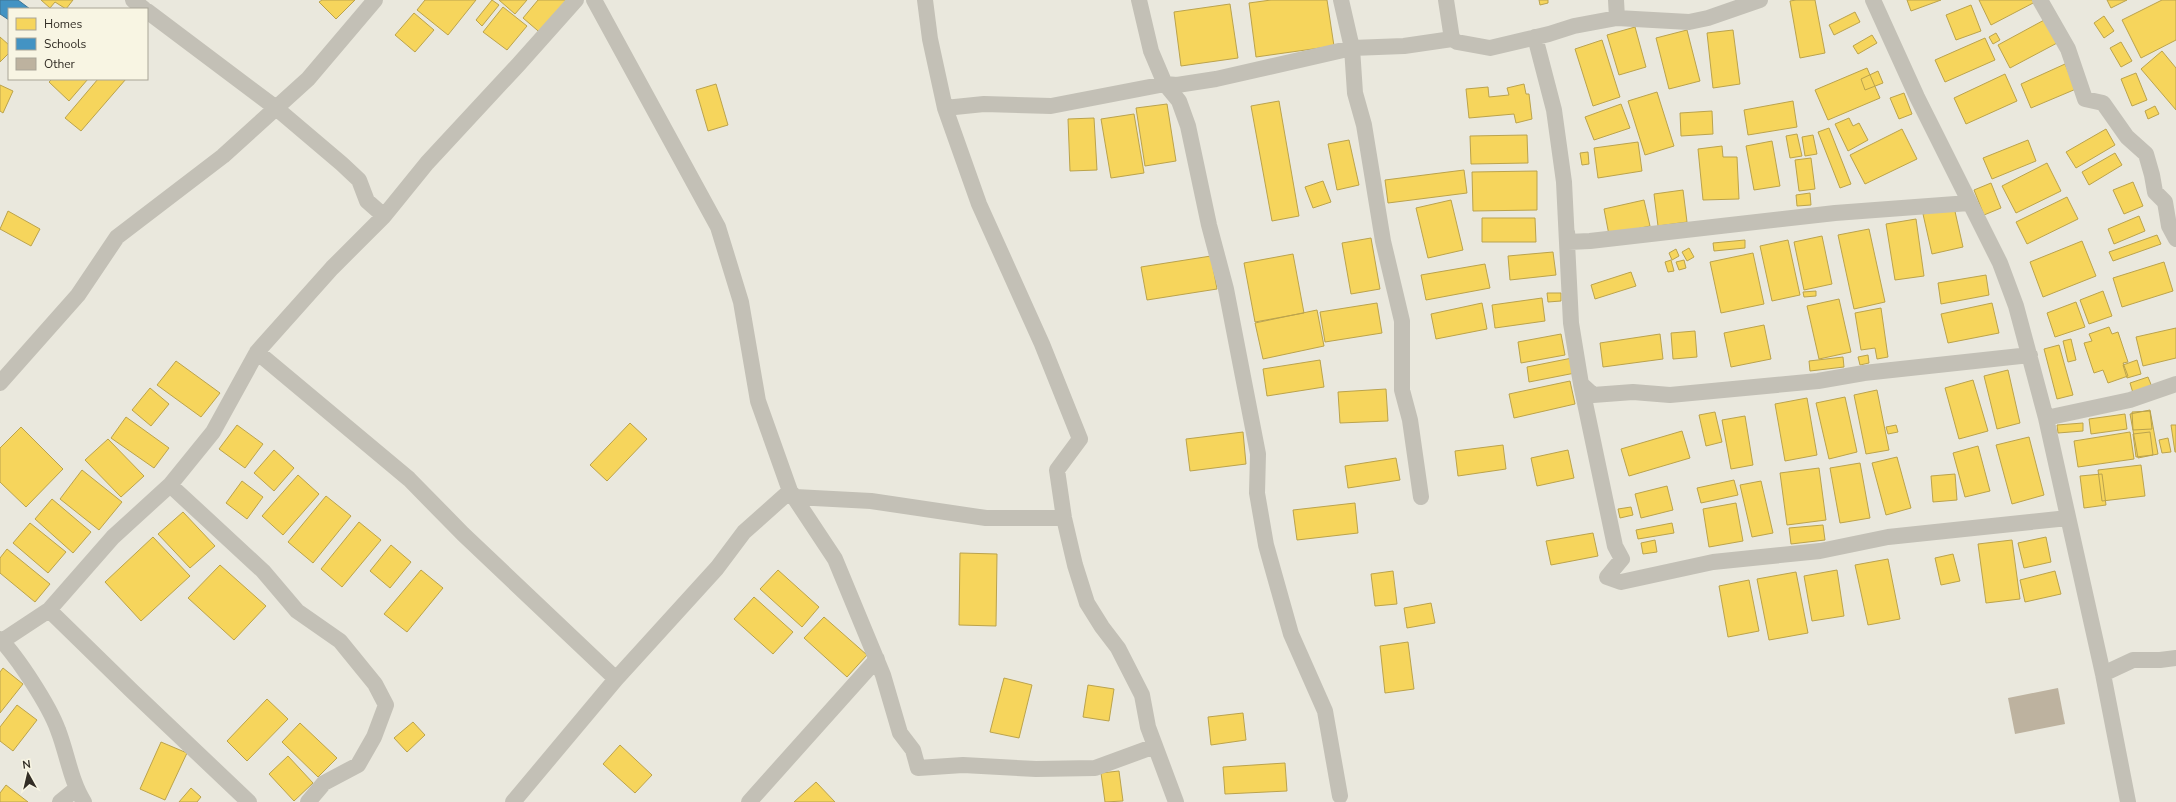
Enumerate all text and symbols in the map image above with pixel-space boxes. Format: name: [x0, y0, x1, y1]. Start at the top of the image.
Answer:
legend: [8, 8, 148, 80]
text: Homes: [44, 16, 82, 32]
text: Schools: [44, 36, 87, 52]
text: Other: [44, 56, 76, 72]
north arrow: [8, 754, 48, 794]
text: N: [22, 757, 32, 773]

